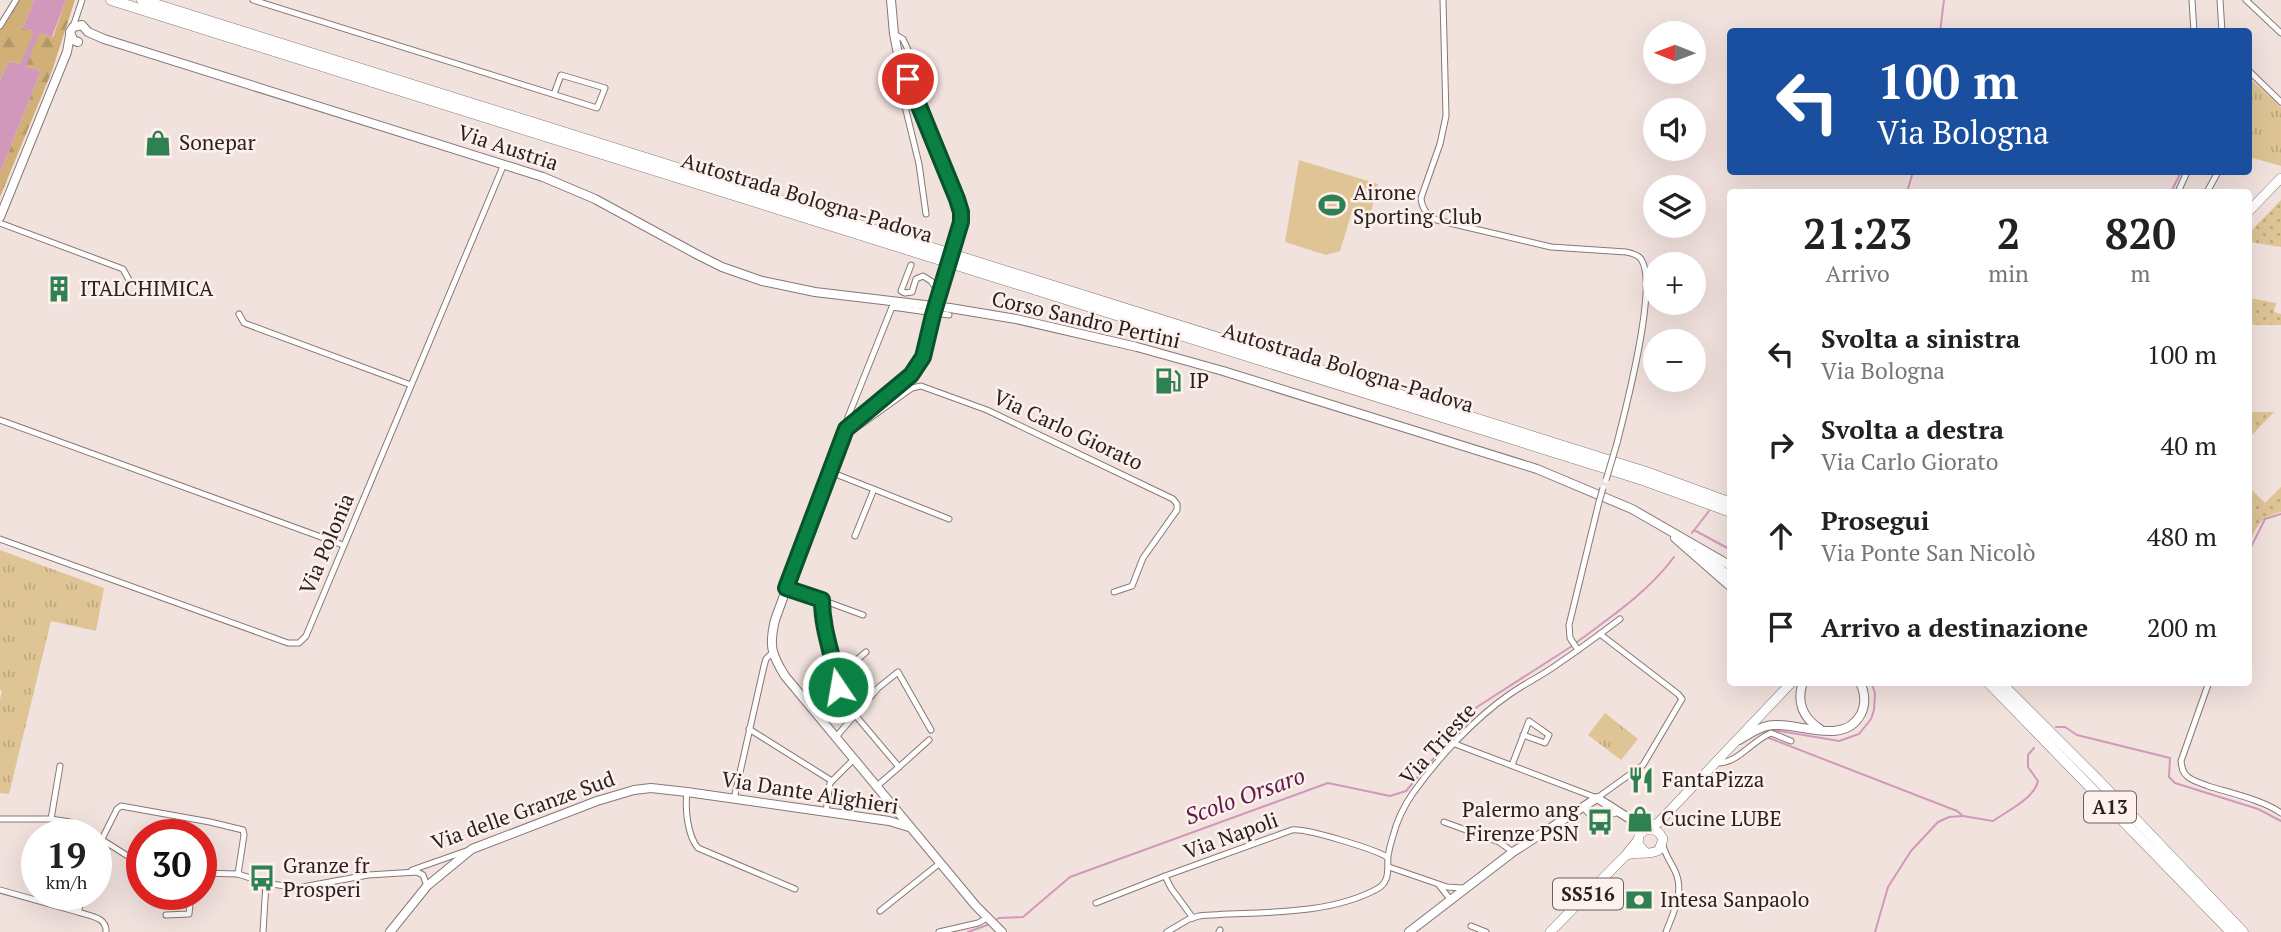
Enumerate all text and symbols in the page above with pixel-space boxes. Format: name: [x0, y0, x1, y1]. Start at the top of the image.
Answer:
north arrow: [1643, 21, 1706, 84]
map controls: [1643, 21, 1706, 392]
text: 100 m: [1877, 48, 2019, 113]
pin: [878, 49, 938, 109]
icon: left: [1762, 56, 1853, 147]
icon: arrive: [889, 60, 927, 98]
button: sound: [1643, 98, 1706, 161]
text: Via Bologna: [1877, 111, 2049, 153]
street label: Via Austria: [454, 118, 563, 177]
shop icon: Sonepar: [143, 128, 173, 158]
place label: Sonepar: [179, 128, 255, 156]
street label: Autostrada Bologna-Padova: [678, 145, 937, 249]
button: layers: [1643, 175, 1706, 238]
place label: Airone Sporting Club: [1353, 178, 1482, 230]
sports icon: Airone Sporting Club: [1317, 190, 1347, 220]
text: 21:23: [1803, 205, 1912, 261]
text: 2: [1997, 205, 2020, 261]
text: 820: [2105, 205, 2176, 261]
button: +: [1643, 252, 1706, 315]
text: Arrivo: [1826, 258, 1890, 289]
text: min: [1988, 258, 2029, 289]
text: m: [2130, 258, 2150, 289]
building icon: ITALCHIMICA: [44, 274, 74, 304]
place label: ITALCHIMICA: [80, 274, 214, 302]
street label: Corso Sandro Pertini: [989, 284, 1183, 354]
street label: Autostrada Bologna-Padova: [1219, 315, 1478, 419]
text: Svolta a sinistra: [1821, 321, 2020, 355]
button: −: [1643, 329, 1706, 392]
icon: left: [1762, 335, 1800, 373]
text: 100 m: [2147, 337, 2217, 371]
text: Via Bologna: [1821, 355, 1945, 386]
fuel station icon: IP: [1153, 366, 1183, 396]
place label: IP: [1189, 366, 1209, 394]
street label: Via Carlo Giorato: [989, 382, 1148, 476]
text: Svolta a destra: [1821, 412, 2004, 446]
icon: right: [1762, 426, 1800, 464]
text: 40 m: [2161, 428, 2217, 462]
text: Via Carlo Giorato: [1821, 446, 1999, 477]
street label: Via Polonia: [292, 488, 360, 598]
text: Prosegui: [1821, 503, 1929, 537]
icon: ahead: [1762, 517, 1800, 555]
text: 480 m: [2147, 519, 2217, 553]
text: Via Ponte San Nicolò: [1821, 537, 2036, 568]
icon: arrive: [1762, 608, 1800, 646]
text: Arrivo a destinazione: [1821, 610, 2088, 644]
text: 200 m: [2147, 610, 2217, 644]
position arrow: [801, 650, 875, 724]
street label: Via Trieste: [1393, 696, 1482, 790]
water label: Scolo Orsaro: [1180, 759, 1309, 832]
street label: Via delle Granze Sud: [427, 764, 619, 856]
street label: Via Dante Alighieri: [720, 764, 901, 820]
restaurant icon: FantaPizza: [1626, 765, 1656, 795]
place label: FantaPizza: [1662, 765, 1765, 793]
road number: A13: [2084, 792, 2136, 822]
place label: Palermo ang Firenze PSN: [1462, 795, 1580, 847]
shop icon: Cucine LUBE: [1625, 804, 1655, 834]
place label: Cucine LUBE: [1661, 804, 1782, 832]
street label: Via Napoli: [1180, 805, 1282, 865]
bus stop icon: Palermo ang Firenze PSN: [1585, 807, 1615, 837]
speed limit sign: 30: [126, 819, 217, 910]
text: 19: [47, 832, 86, 878]
place label: Granze fr Prosperi: [283, 851, 370, 903]
bus stop icon: Granze fr Prosperi: [247, 863, 277, 893]
text: km/h: [46, 870, 87, 894]
road number: SS516: [1553, 878, 1623, 909]
bank icon: Intesa Sanpaolo: [1624, 885, 1654, 915]
place label: Intesa Sanpaolo: [1660, 885, 1809, 913]

